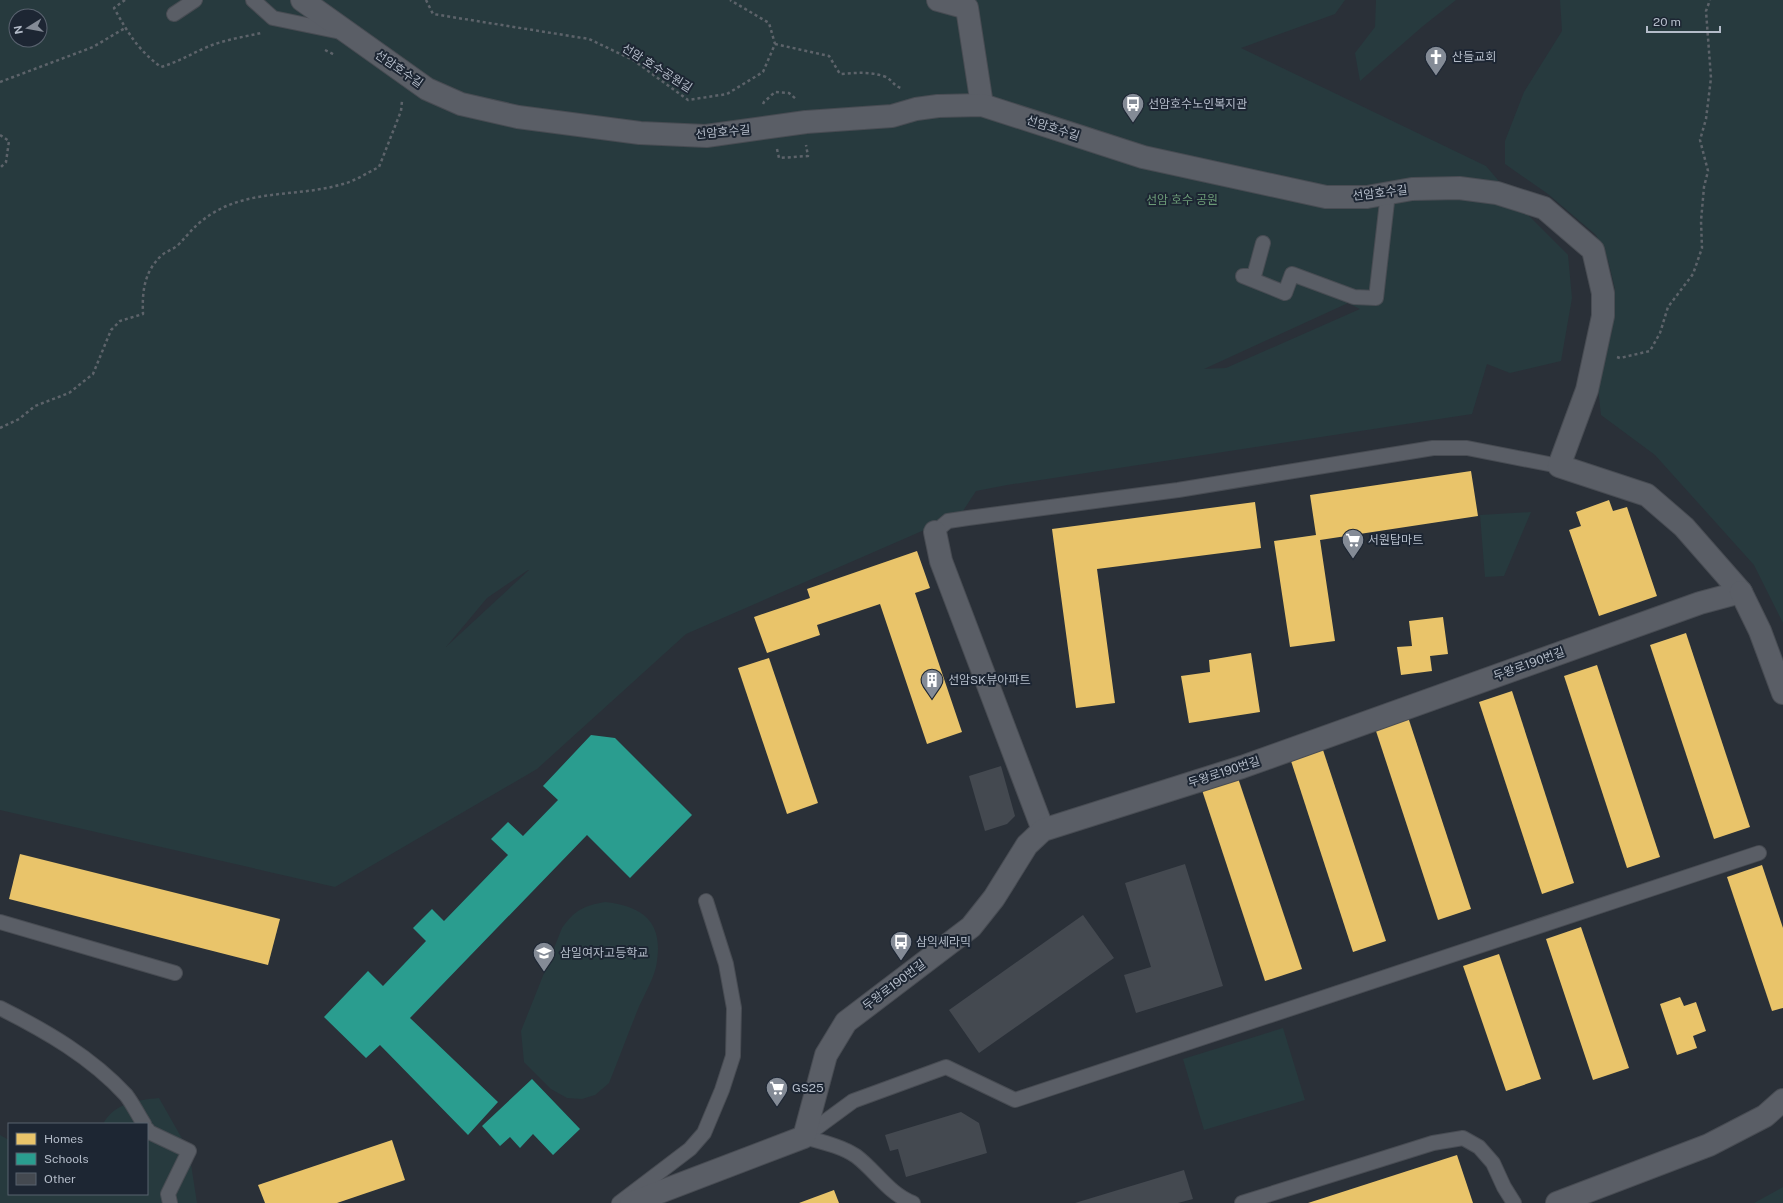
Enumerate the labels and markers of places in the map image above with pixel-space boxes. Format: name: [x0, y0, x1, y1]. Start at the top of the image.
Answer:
church icon: 산들교회: [1423, 44, 1449, 77]
place label: 산들교회: [1452, 50, 1496, 64]
bus stop icon: 선암호수노인복지관: [1120, 91, 1146, 124]
place label: 선암호수노인복지관: [1148, 97, 1247, 111]
supermarket icon: 서원탑마트: [1340, 527, 1366, 560]
place label: 서원탑마트: [1368, 533, 1423, 547]
building icon: 선암SK뷰아파트: [919, 667, 945, 700]
place label: 선암SK뷰아파트: [948, 673, 1030, 687]
bus stop icon: 삼익세라믹: [888, 929, 914, 962]
place label: 삼익세라믹: [916, 935, 971, 949]
school or university icon: 삼일여자고등학교: [531, 940, 557, 973]
place label: 삼일여자고등학교: [560, 946, 648, 960]
supermarket icon: GS25: [764, 1075, 790, 1108]
place label: GS25: [792, 1081, 824, 1095]

